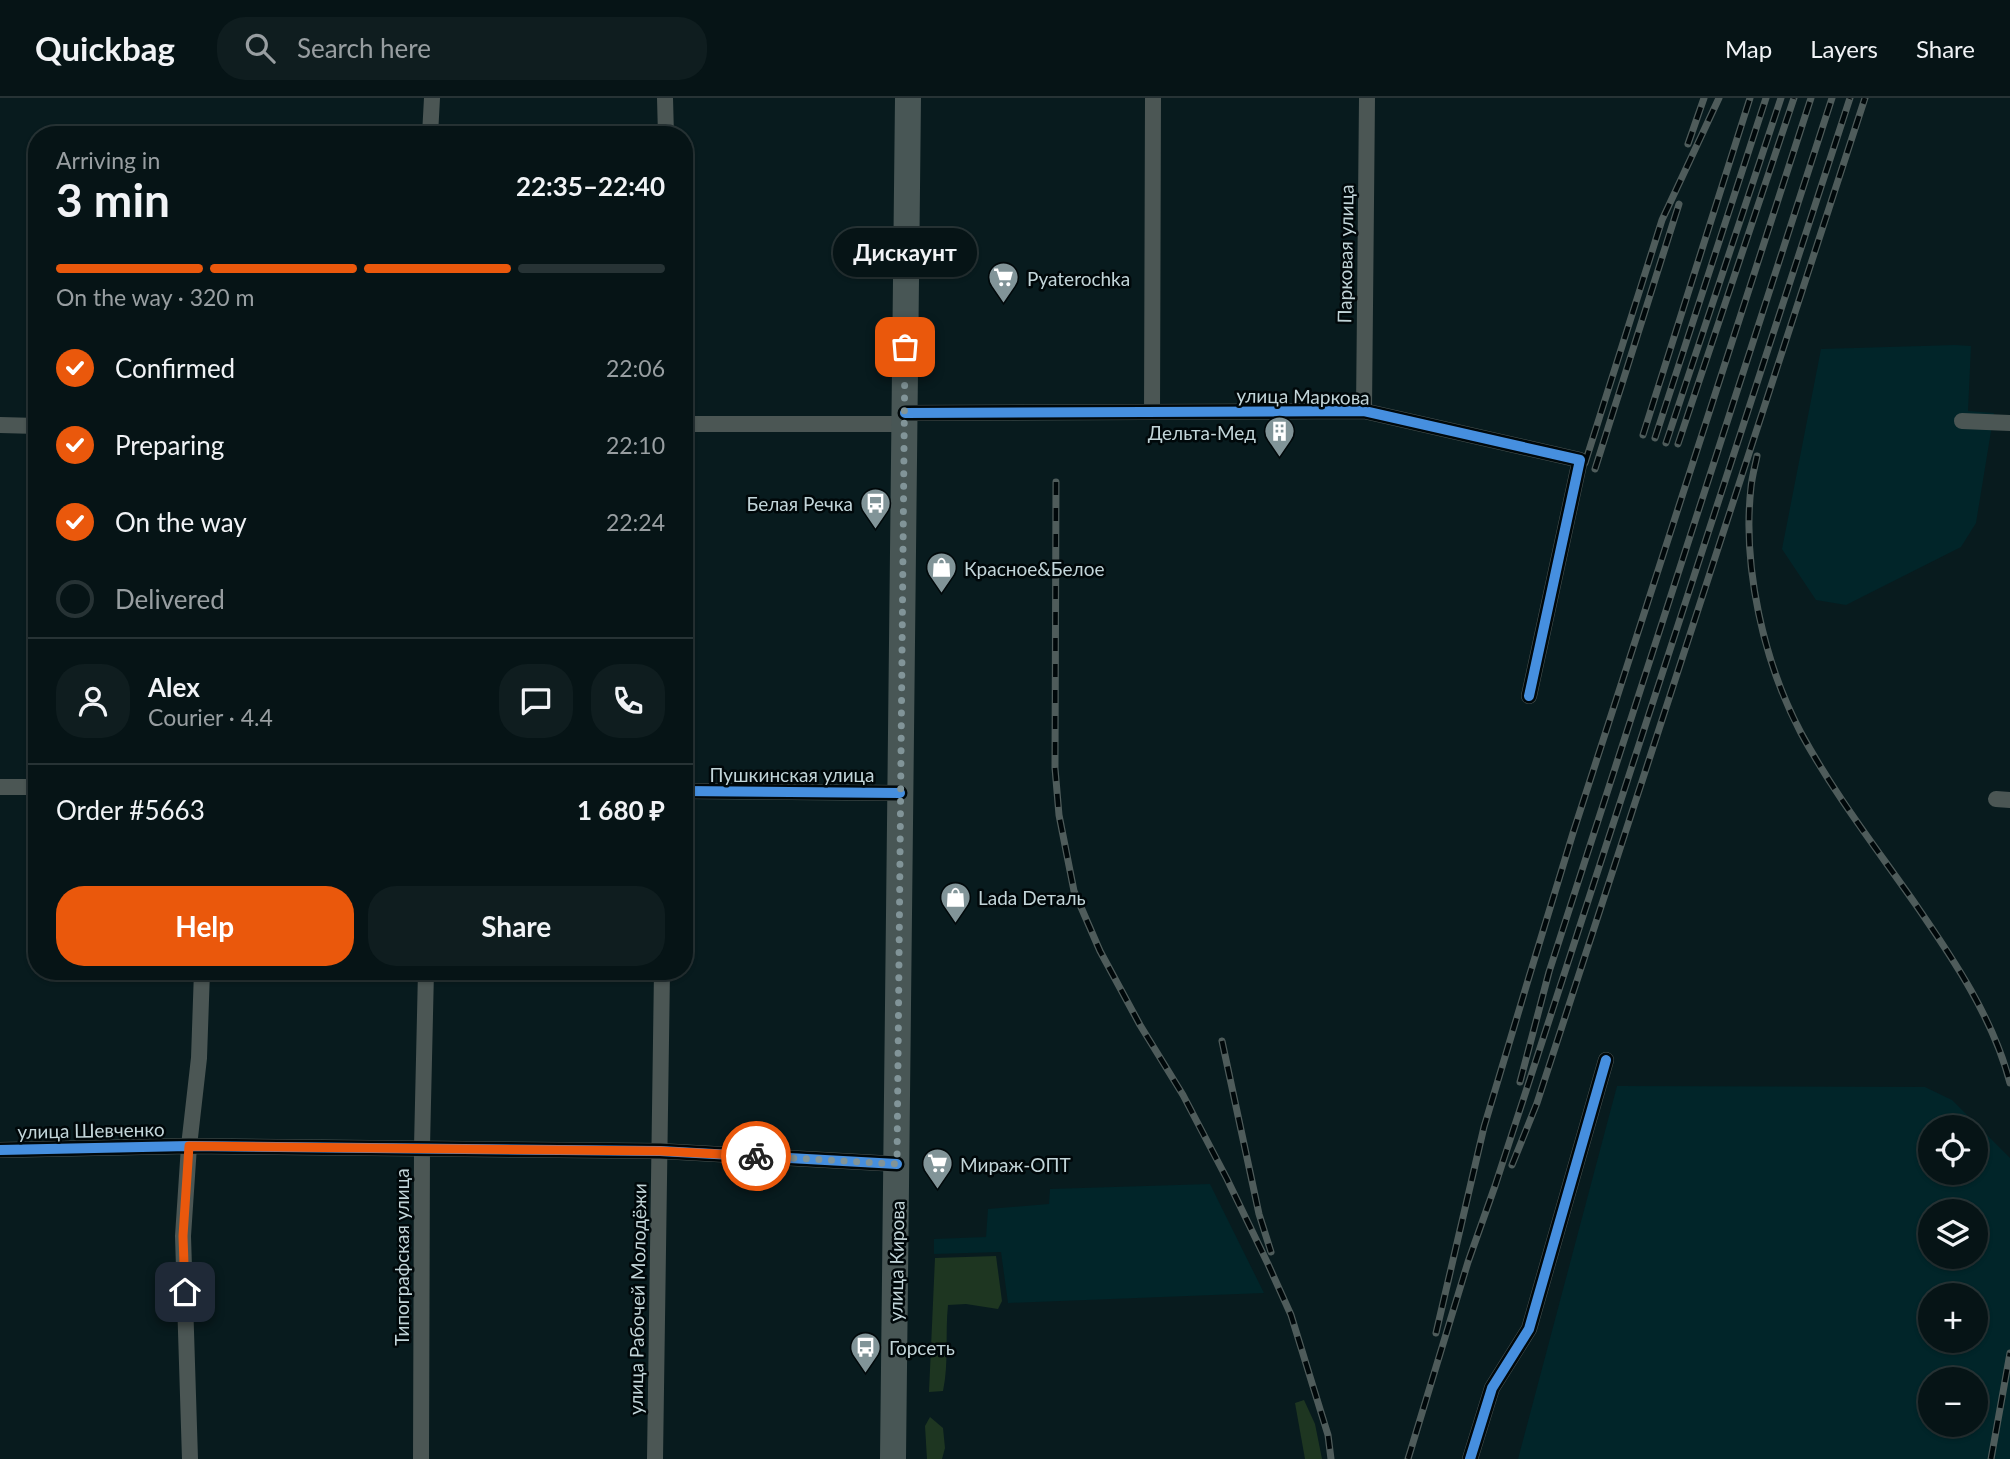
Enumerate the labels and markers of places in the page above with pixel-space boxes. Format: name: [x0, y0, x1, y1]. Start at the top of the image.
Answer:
callout: Дискаунт: [833, 228, 977, 277]
supermarket icon: Pyaterochka: [987, 261, 1021, 305]
place label: Pyaterochka: [1027, 267, 1130, 290]
pin: [875, 317, 935, 377]
building icon: Дельта-Мед: [1262, 415, 1296, 459]
place label: Дельта-Мед: [1148, 421, 1256, 444]
bus stop icon: Белая Речка: [859, 486, 893, 530]
place label: Белая Речка: [746, 492, 853, 515]
shop icon: Красное&Белое: [924, 551, 958, 595]
place label: Красное&Белое: [964, 557, 1104, 580]
shop icon: Lada Dеталь: [938, 880, 972, 924]
place label: Lada Dеталь: [978, 886, 1086, 909]
supermarket icon: Мираж-ОПТ: [920, 1147, 954, 1191]
place label: Мираж-ОПТ: [960, 1153, 1071, 1176]
pin: [155, 1262, 215, 1322]
bus stop icon: Горсеть: [849, 1330, 883, 1374]
place label: Горсеть: [889, 1336, 955, 1359]

